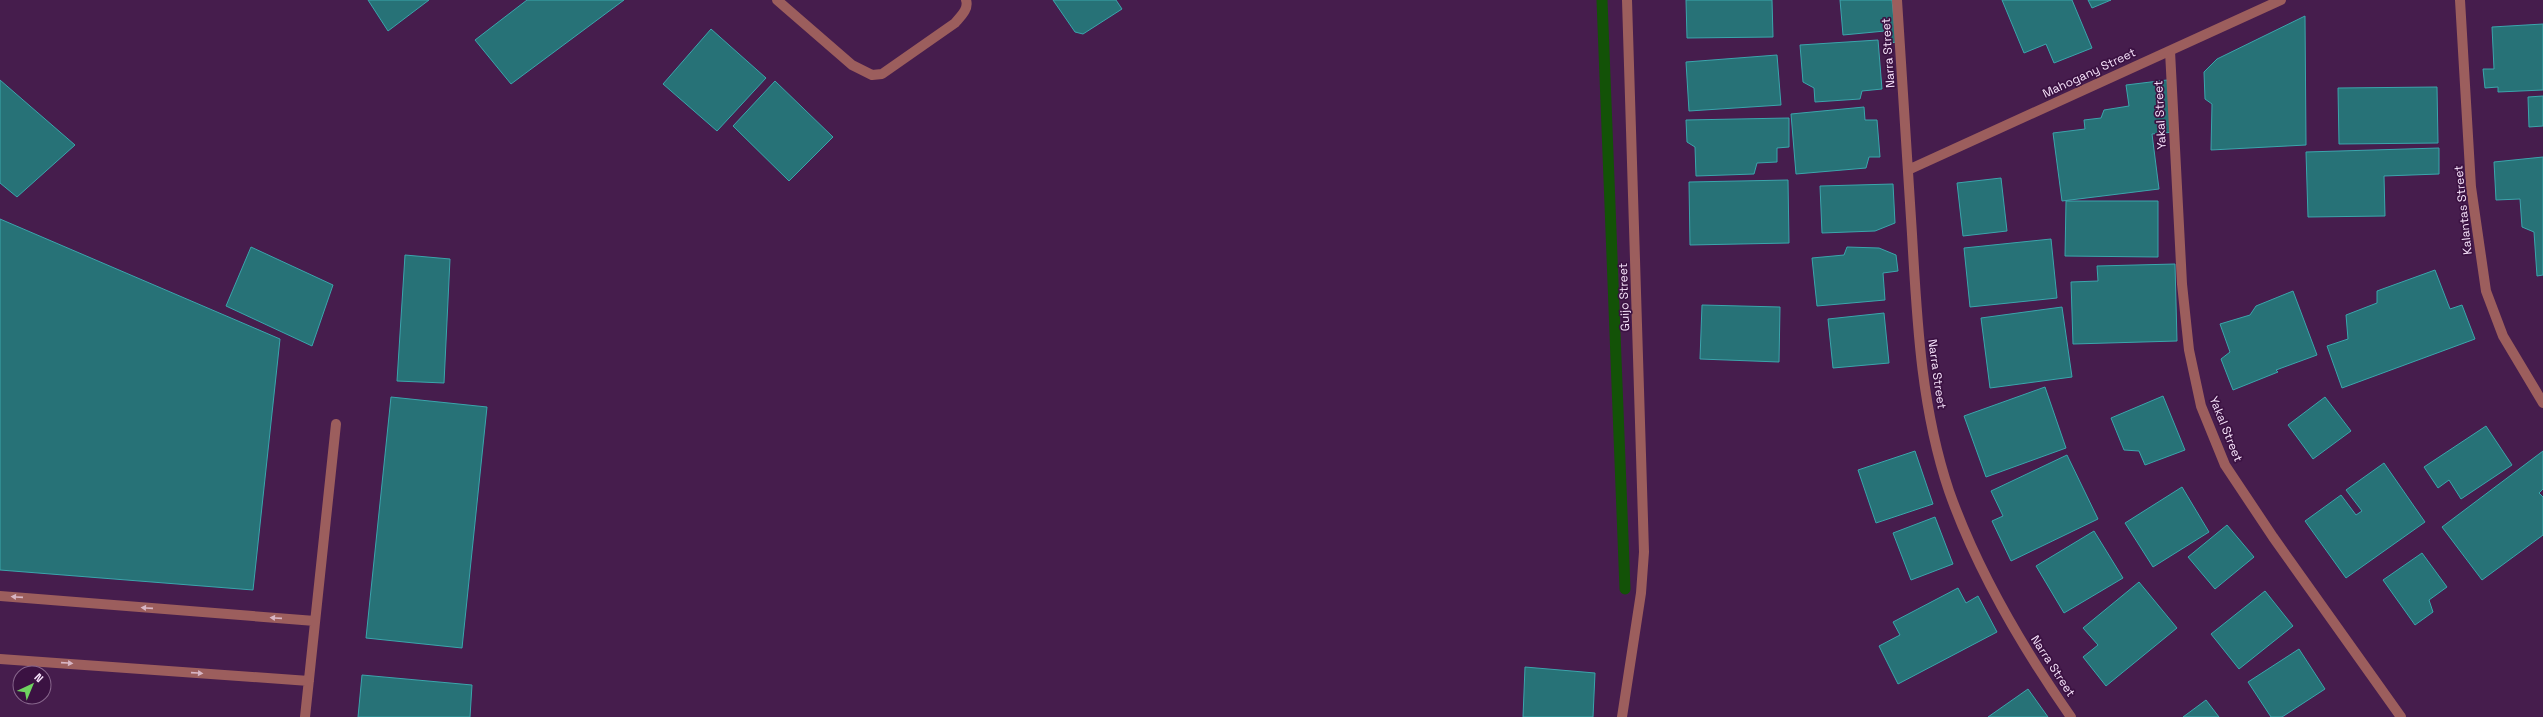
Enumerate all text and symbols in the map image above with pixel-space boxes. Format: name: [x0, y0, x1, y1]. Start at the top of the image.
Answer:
street label: Narra Street: [1878, 17, 1898, 89]
street label: Mahogany Street: [2040, 44, 2138, 102]
street label: Yakal Street: [2150, 80, 2170, 150]
street label: Kalantas Street: [2450, 165, 2476, 255]
street label: Guijo Street: [1615, 263, 1633, 331]
street label: Narra Street: [1924, 338, 1950, 410]
street label: Yakal Street: [2206, 394, 2246, 464]
one-way arrow: [11, 594, 23, 601]
one-way arrow: [141, 604, 153, 611]
one-way arrow: [270, 614, 282, 621]
street label: Narra Street: [2027, 632, 2079, 700]
one-way arrow: [61, 660, 73, 667]
north arrow: [12, 665, 52, 705]
one-way arrow: [191, 669, 203, 676]
text: N: [31, 670, 46, 685]

